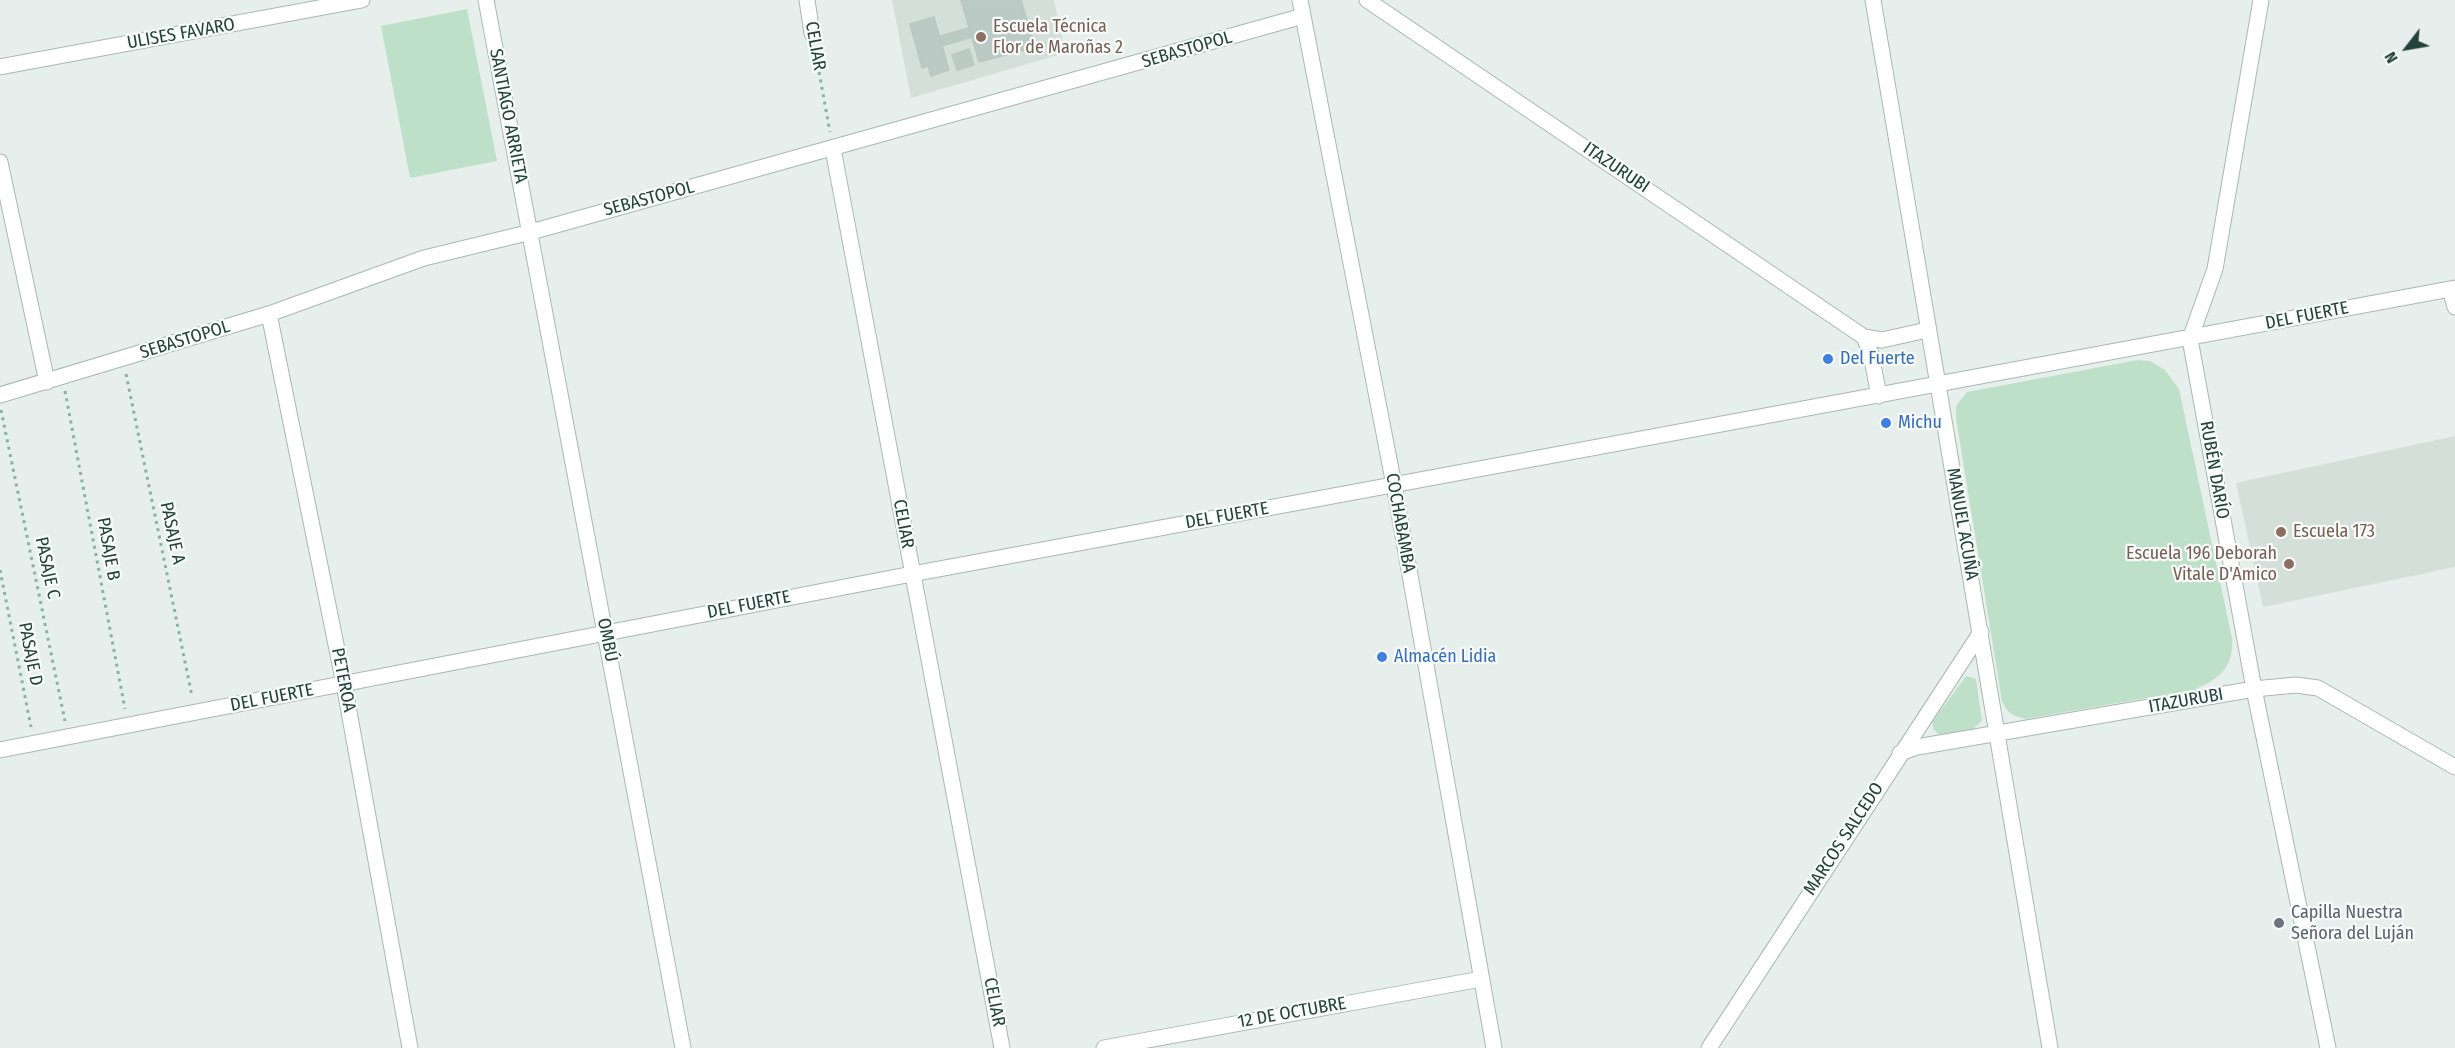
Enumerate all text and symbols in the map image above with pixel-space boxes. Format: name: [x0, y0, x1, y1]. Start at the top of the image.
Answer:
street label: ULISES FAVARO: [125, 14, 237, 54]
place label: Escuela Técnica Flor de Maroñas 2: [993, 16, 1123, 58]
north arrow: [2377, 18, 2437, 78]
street label: CELIAR: [800, 20, 830, 72]
street label: SEBASTOPOL: [1139, 27, 1235, 73]
marker: Escuela Técnica Flor de Maroñas 2: [974, 30, 988, 44]
street label: SANTIAGO ARRIETA: [484, 47, 532, 185]
text: N: [2381, 49, 2402, 67]
street label: ITAZURUBI: [1579, 138, 1653, 198]
street label: SEBASTOPOL: [601, 177, 697, 221]
street label: DEL FUERTE: [2264, 297, 2350, 335]
street label: SEBASTOPOL: [137, 316, 233, 364]
place label: Del Fuerte: [1840, 348, 1915, 370]
marker: Del Fuerte: [1821, 352, 1835, 366]
place label: Michu: [1898, 412, 1942, 434]
marker: Michu: [1879, 416, 1893, 430]
street label: RUBÉN DARÍO: [2195, 419, 2233, 521]
street label: MANUEL ACUÑA: [1941, 466, 1983, 582]
street label: COCHABAMBA: [1381, 471, 1419, 575]
street label: CELIAR: [888, 498, 918, 550]
street label: DEL FUERTE: [1184, 498, 1270, 534]
street label: PASAJE A: [155, 500, 189, 566]
street label: PASAJE B: [92, 516, 124, 582]
place label: Escuela 173: [2293, 521, 2375, 543]
marker: Escuela 173: [2274, 525, 2288, 539]
street label: PASAJE C: [30, 535, 64, 601]
place label: Escuela 196 Deborah Vitale D'Amico: [2126, 543, 2277, 586]
marker: Escuela 196 Deborah Vitale D'Amico: [2282, 557, 2296, 571]
street label: DEL FUERTE: [706, 586, 792, 624]
street label: OMBÚ: [592, 616, 622, 664]
street label: PASAJE D: [13, 620, 47, 688]
street label: PETEROA: [326, 646, 360, 714]
place label: Almacén Lidia: [1394, 646, 1496, 668]
marker: Almacén Lidia: [1375, 650, 1389, 664]
street label: DEL FUERTE: [229, 679, 315, 717]
street label: ITAZURUBI: [2147, 684, 2225, 718]
street label: MARCOS SALCEDO: [1800, 779, 1888, 899]
place label: Capilla Nuestra Señora del Luján: [2291, 902, 2414, 944]
marker: Capilla Nuestra Señora del Luján: [2272, 916, 2286, 930]
street label: CELIAR: [979, 976, 1009, 1028]
street label: 12 DE OCTUBRE: [1236, 993, 1348, 1033]

